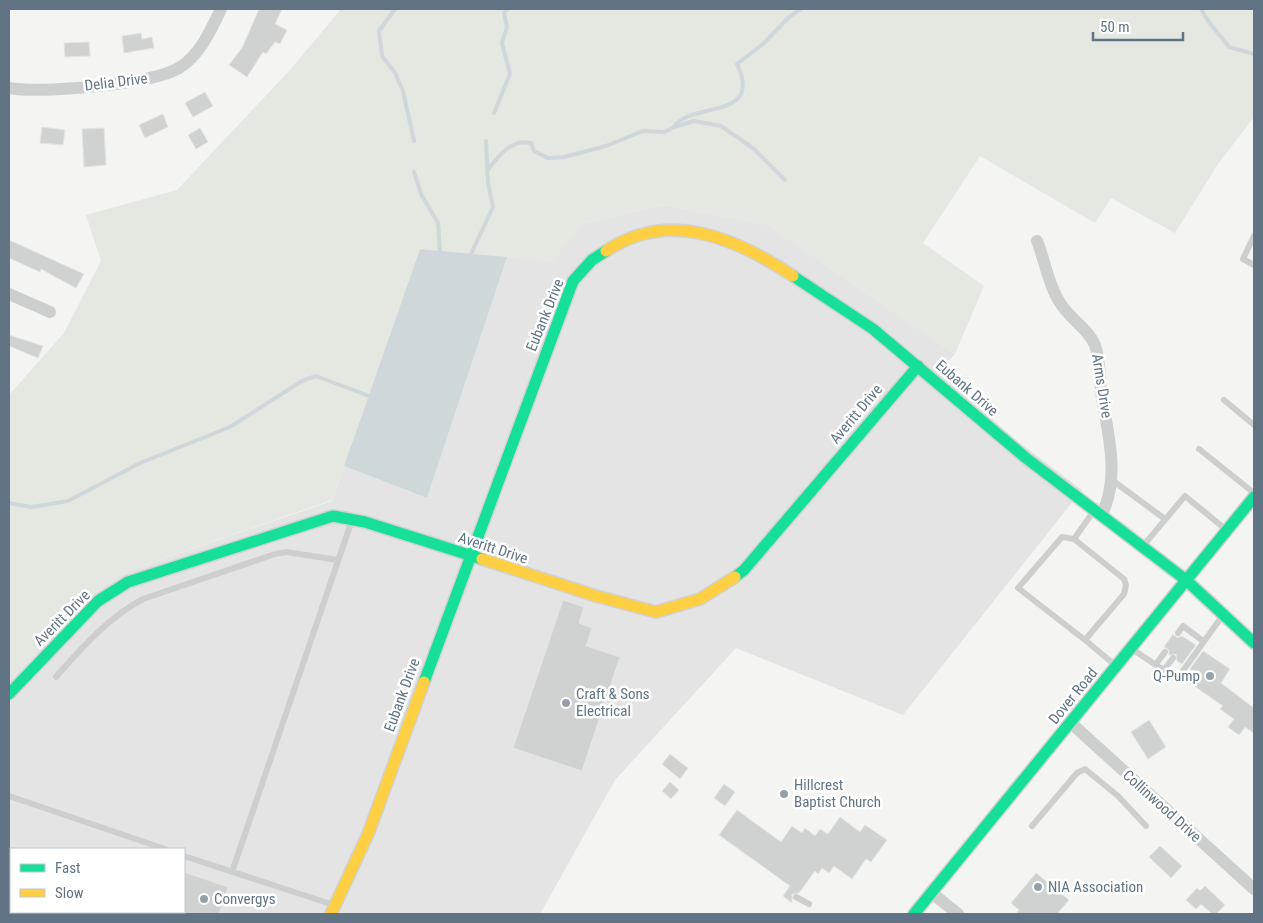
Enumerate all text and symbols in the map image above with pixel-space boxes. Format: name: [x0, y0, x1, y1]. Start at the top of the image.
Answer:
scale bar: [1093, 10, 1183, 42]
text: 50 m: [1100, 18, 1130, 36]
street label: Delia Drive: [84, 69, 148, 95]
street label: Eubank Drive: [522, 276, 568, 354]
street label: Arms Drive: [1088, 353, 1116, 419]
street label: Eubank Drive: [932, 356, 1002, 420]
street label: Averitt Drive: [826, 381, 886, 447]
street label: Averitt Drive: [456, 528, 530, 568]
street label: Averitt Drive: [30, 586, 94, 650]
street label: Eubank Drive: [380, 656, 424, 734]
street label: Dover Road: [1045, 664, 1101, 728]
place label: Q-Pump: [1153, 667, 1200, 685]
marker: Q-Pump: [1204, 670, 1216, 682]
place label: Craft & Sons Electrical: [576, 685, 650, 720]
marker: Craft & Sons Electrical: [560, 697, 572, 709]
street label: Collinwood Drive: [1119, 766, 1205, 846]
place label: Hillcrest Baptist Church: [794, 776, 881, 811]
marker: Hillcrest Baptist Church: [778, 788, 790, 800]
legend: [10, 848, 185, 913]
text: Fast: [55, 859, 80, 877]
place label: NIA Association: [1048, 878, 1143, 896]
marker: NIA Association: [1032, 881, 1044, 893]
text: Slow: [55, 884, 84, 902]
place label: Convergys: [214, 890, 276, 908]
marker: Convergys: [198, 893, 210, 905]

